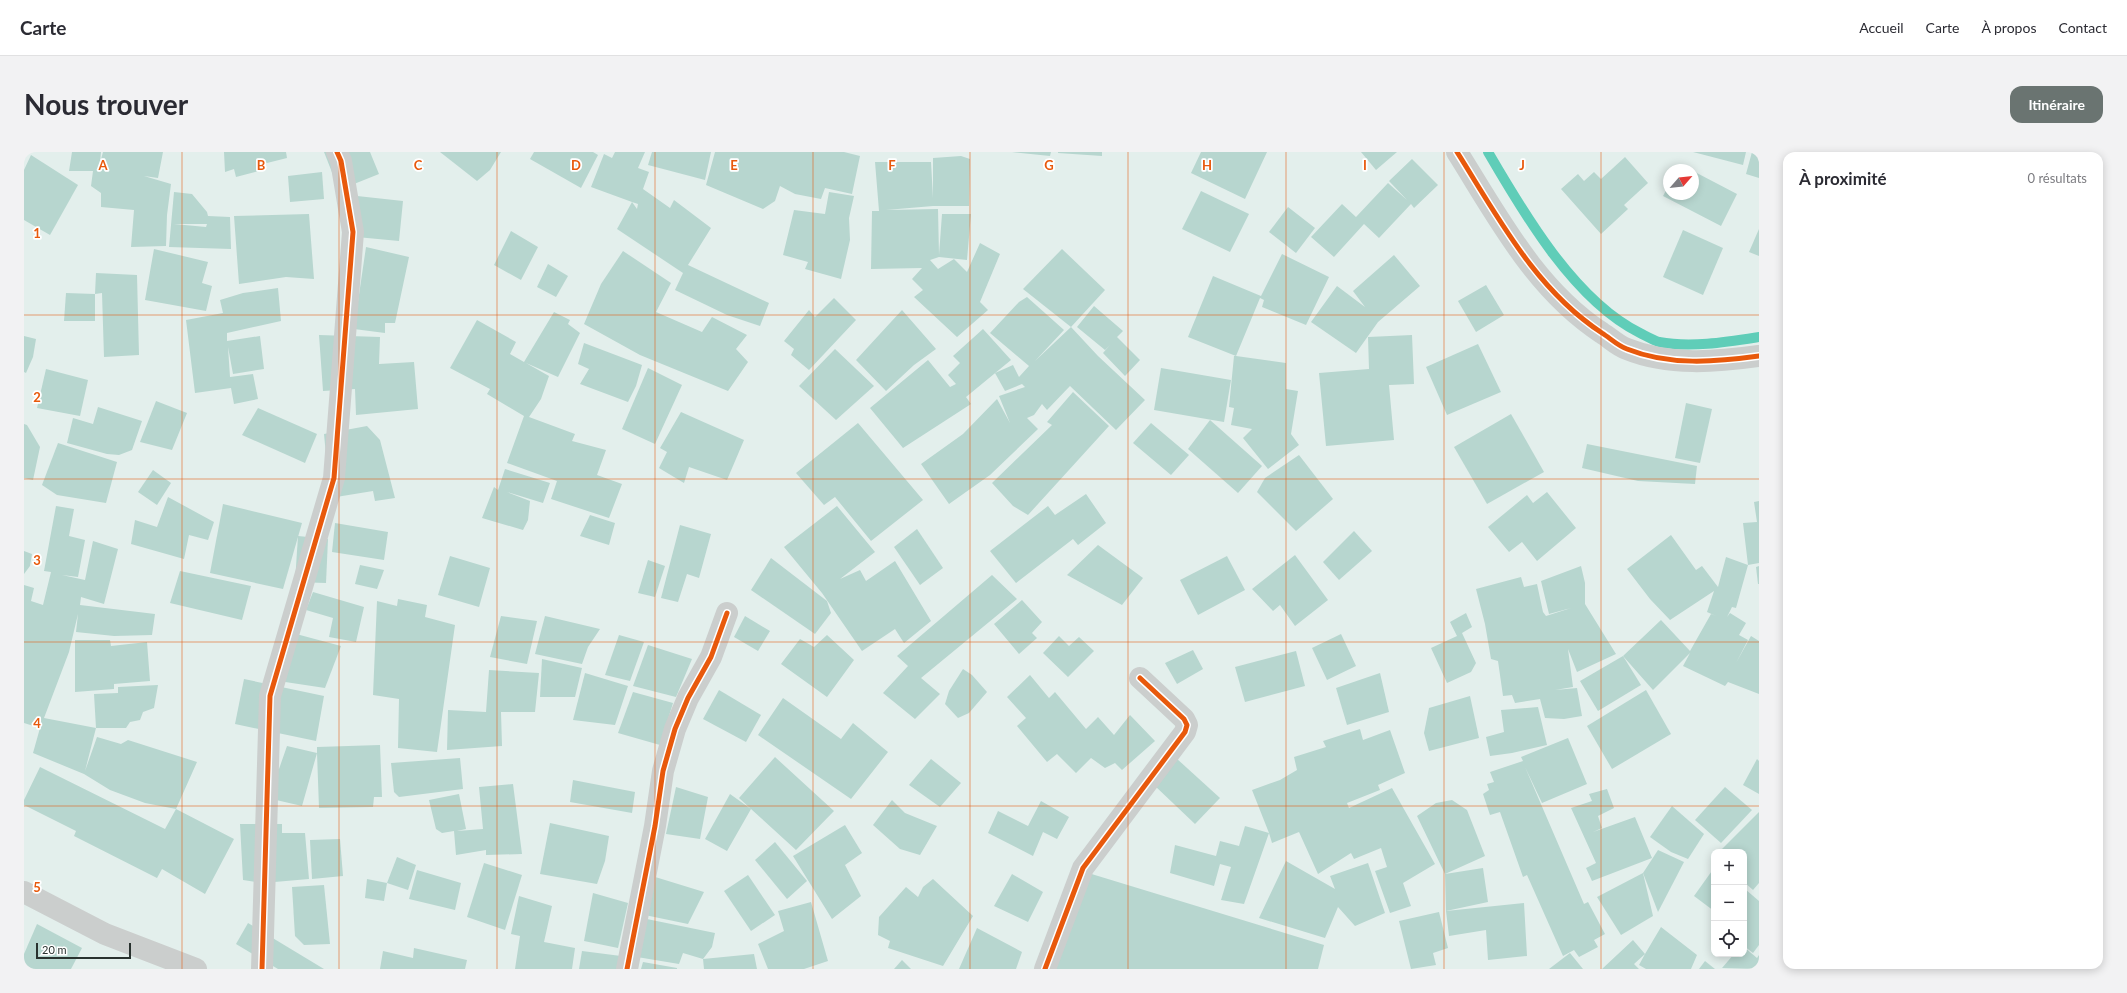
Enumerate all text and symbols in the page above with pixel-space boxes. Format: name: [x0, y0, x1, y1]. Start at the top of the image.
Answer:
text: Carte: [20, 16, 66, 39]
text: Accueil: [1859, 19, 1904, 36]
text: Carte: [1926, 19, 1959, 36]
text: À propos: [1981, 19, 2036, 36]
text: Contact: [2058, 19, 2107, 36]
button: Itinéraire: [2010, 86, 2103, 123]
text: Nous trouver: [24, 87, 188, 121]
text: A: [97, 157, 108, 173]
text: B: [257, 157, 266, 173]
text: C: [414, 157, 423, 173]
text: D: [571, 157, 581, 173]
text: E: [730, 157, 738, 173]
text: F: [888, 157, 896, 173]
text: G: [1044, 157, 1054, 173]
text: H: [1202, 157, 1212, 173]
text: I: [1363, 157, 1367, 173]
text: J: [1519, 157, 1525, 173]
north arrow: [1663, 164, 1699, 200]
text: À proximité: [1799, 168, 1887, 189]
text: 0 résultats: [2028, 170, 2087, 186]
text: 1: [33, 225, 41, 241]
text: 2: [33, 389, 41, 405]
text: 3: [33, 552, 41, 568]
text: 4: [33, 715, 41, 731]
map controls: [1711, 849, 1747, 957]
button: +: [1711, 849, 1747, 885]
text: 5: [33, 879, 41, 895]
button: −: [1711, 885, 1747, 921]
button: locate: [1711, 921, 1747, 957]
scale bar: [36, 941, 131, 960]
text: 20 m: [42, 943, 67, 956]

